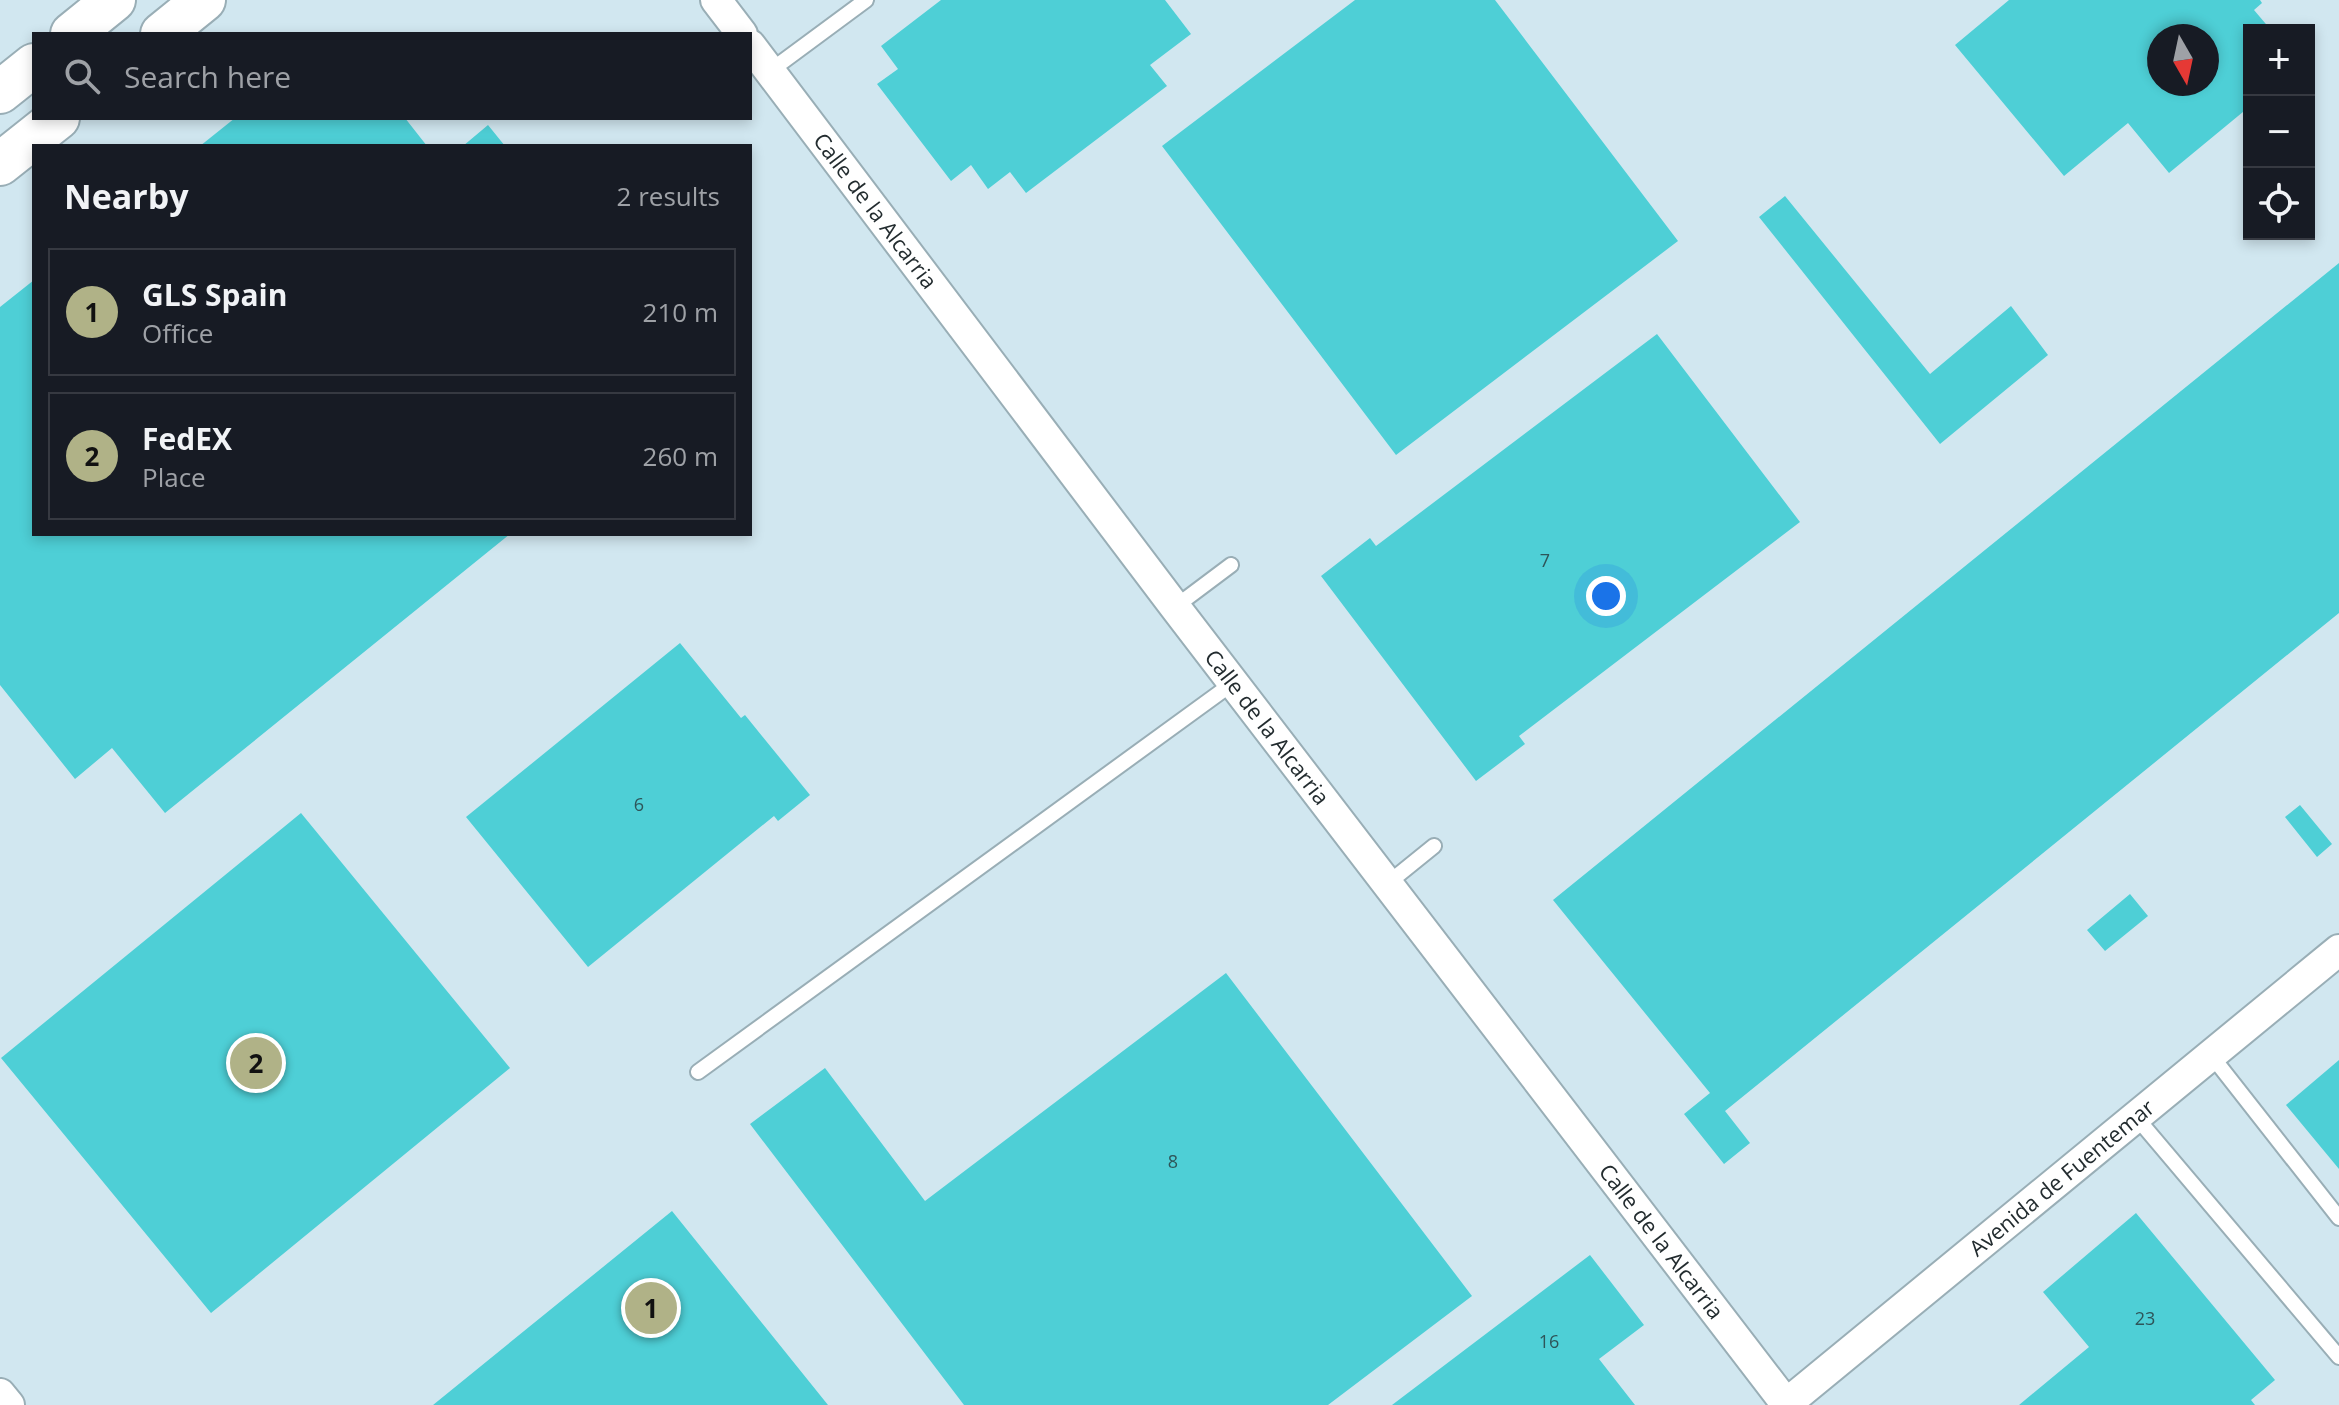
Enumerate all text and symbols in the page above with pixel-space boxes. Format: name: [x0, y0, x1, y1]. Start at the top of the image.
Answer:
north arrow: [2147, 24, 2219, 96]
map controls: [2243, 24, 2315, 240]
button: +: [2243, 24, 2315, 96]
search box: [32, 32, 752, 120]
icon: search: [60, 54, 104, 98]
text: Search here: [124, 56, 291, 97]
button: −: [2243, 96, 2315, 168]
street label: Calle de la Alcarria: [807, 126, 945, 294]
button: locate: [2243, 168, 2315, 240]
text: Nearby: [64, 173, 189, 219]
text: 2 results: [617, 178, 720, 214]
text: GLS Spain: [142, 274, 288, 315]
text: 1: [85, 294, 99, 330]
text: 210 m: [643, 294, 718, 330]
text: Office: [142, 315, 213, 351]
text: FedEX: [142, 418, 232, 459]
text: 2: [85, 438, 99, 474]
text: 260 m: [643, 438, 718, 474]
text: Place: [142, 459, 206, 495]
house number: 7: [1540, 548, 1550, 572]
your location: [1586, 576, 1626, 616]
street label: Calle de la Alcarria: [1199, 643, 1337, 810]
house number: 6: [634, 792, 644, 816]
pin: 2: [230, 1033, 282, 1093]
street label: Avenida de Fuentemar: [1962, 1092, 2160, 1262]
house number: 8: [1168, 1149, 1178, 1173]
street label: Calle de la Alcarria: [1593, 1157, 1732, 1325]
pin: 1: [625, 1278, 677, 1338]
house number: 23: [2135, 1306, 2155, 1330]
house number: 16: [1539, 1329, 1559, 1353]

